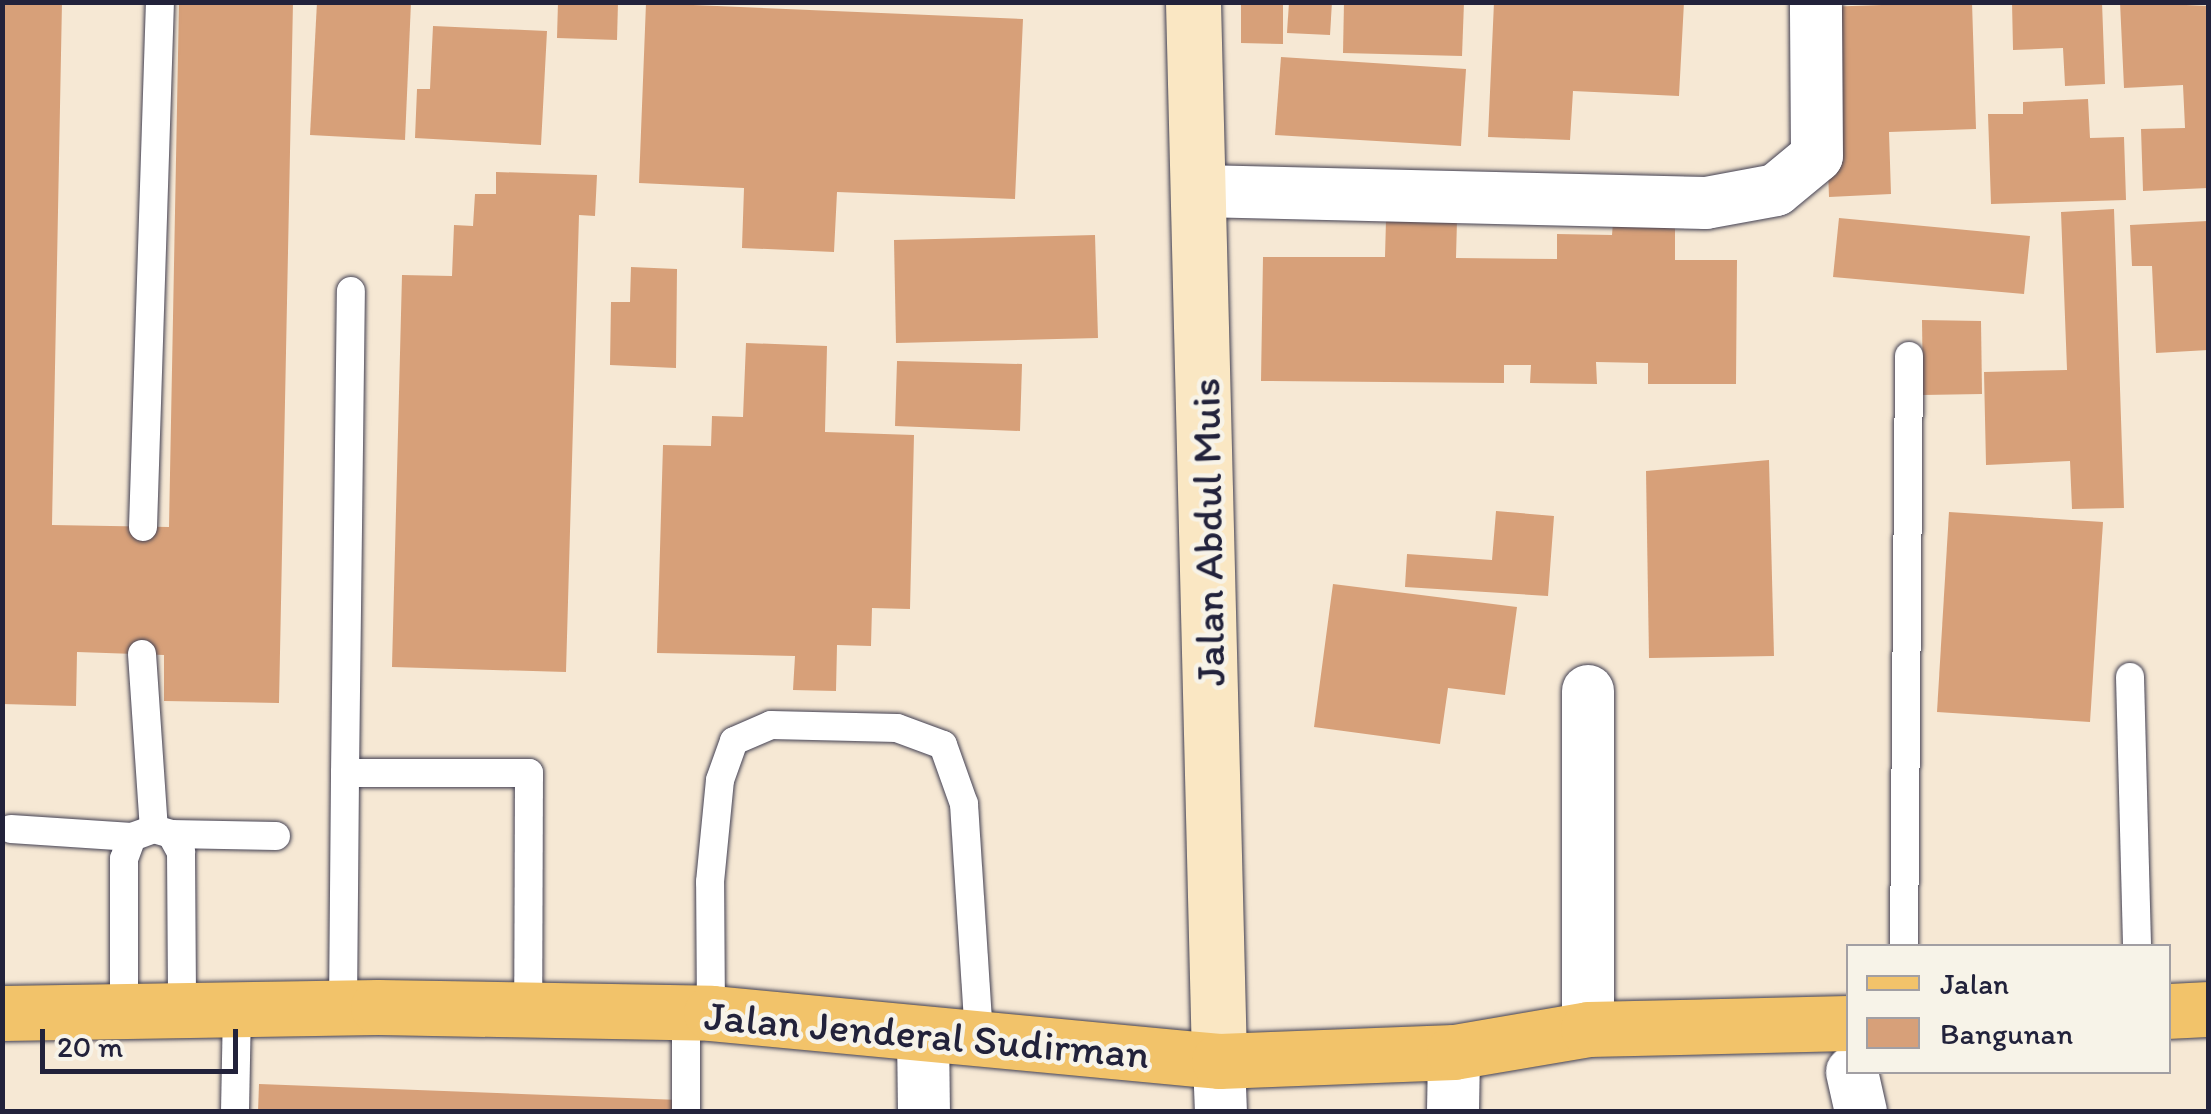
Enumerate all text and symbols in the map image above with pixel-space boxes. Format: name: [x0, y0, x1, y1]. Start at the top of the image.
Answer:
street label: Jalan Abdul Muis: [1180, 378, 1236, 686]
legend: [1846, 944, 2171, 1074]
text: Jalan: [1940, 965, 2009, 1002]
street label: Jalan Jenderal Sudirman: [701, 990, 1153, 1080]
scale bar: [45, 1009, 242, 1071]
text: Bangunan: [1940, 1015, 2073, 1052]
text: 20 m: [57, 1028, 123, 1065]

